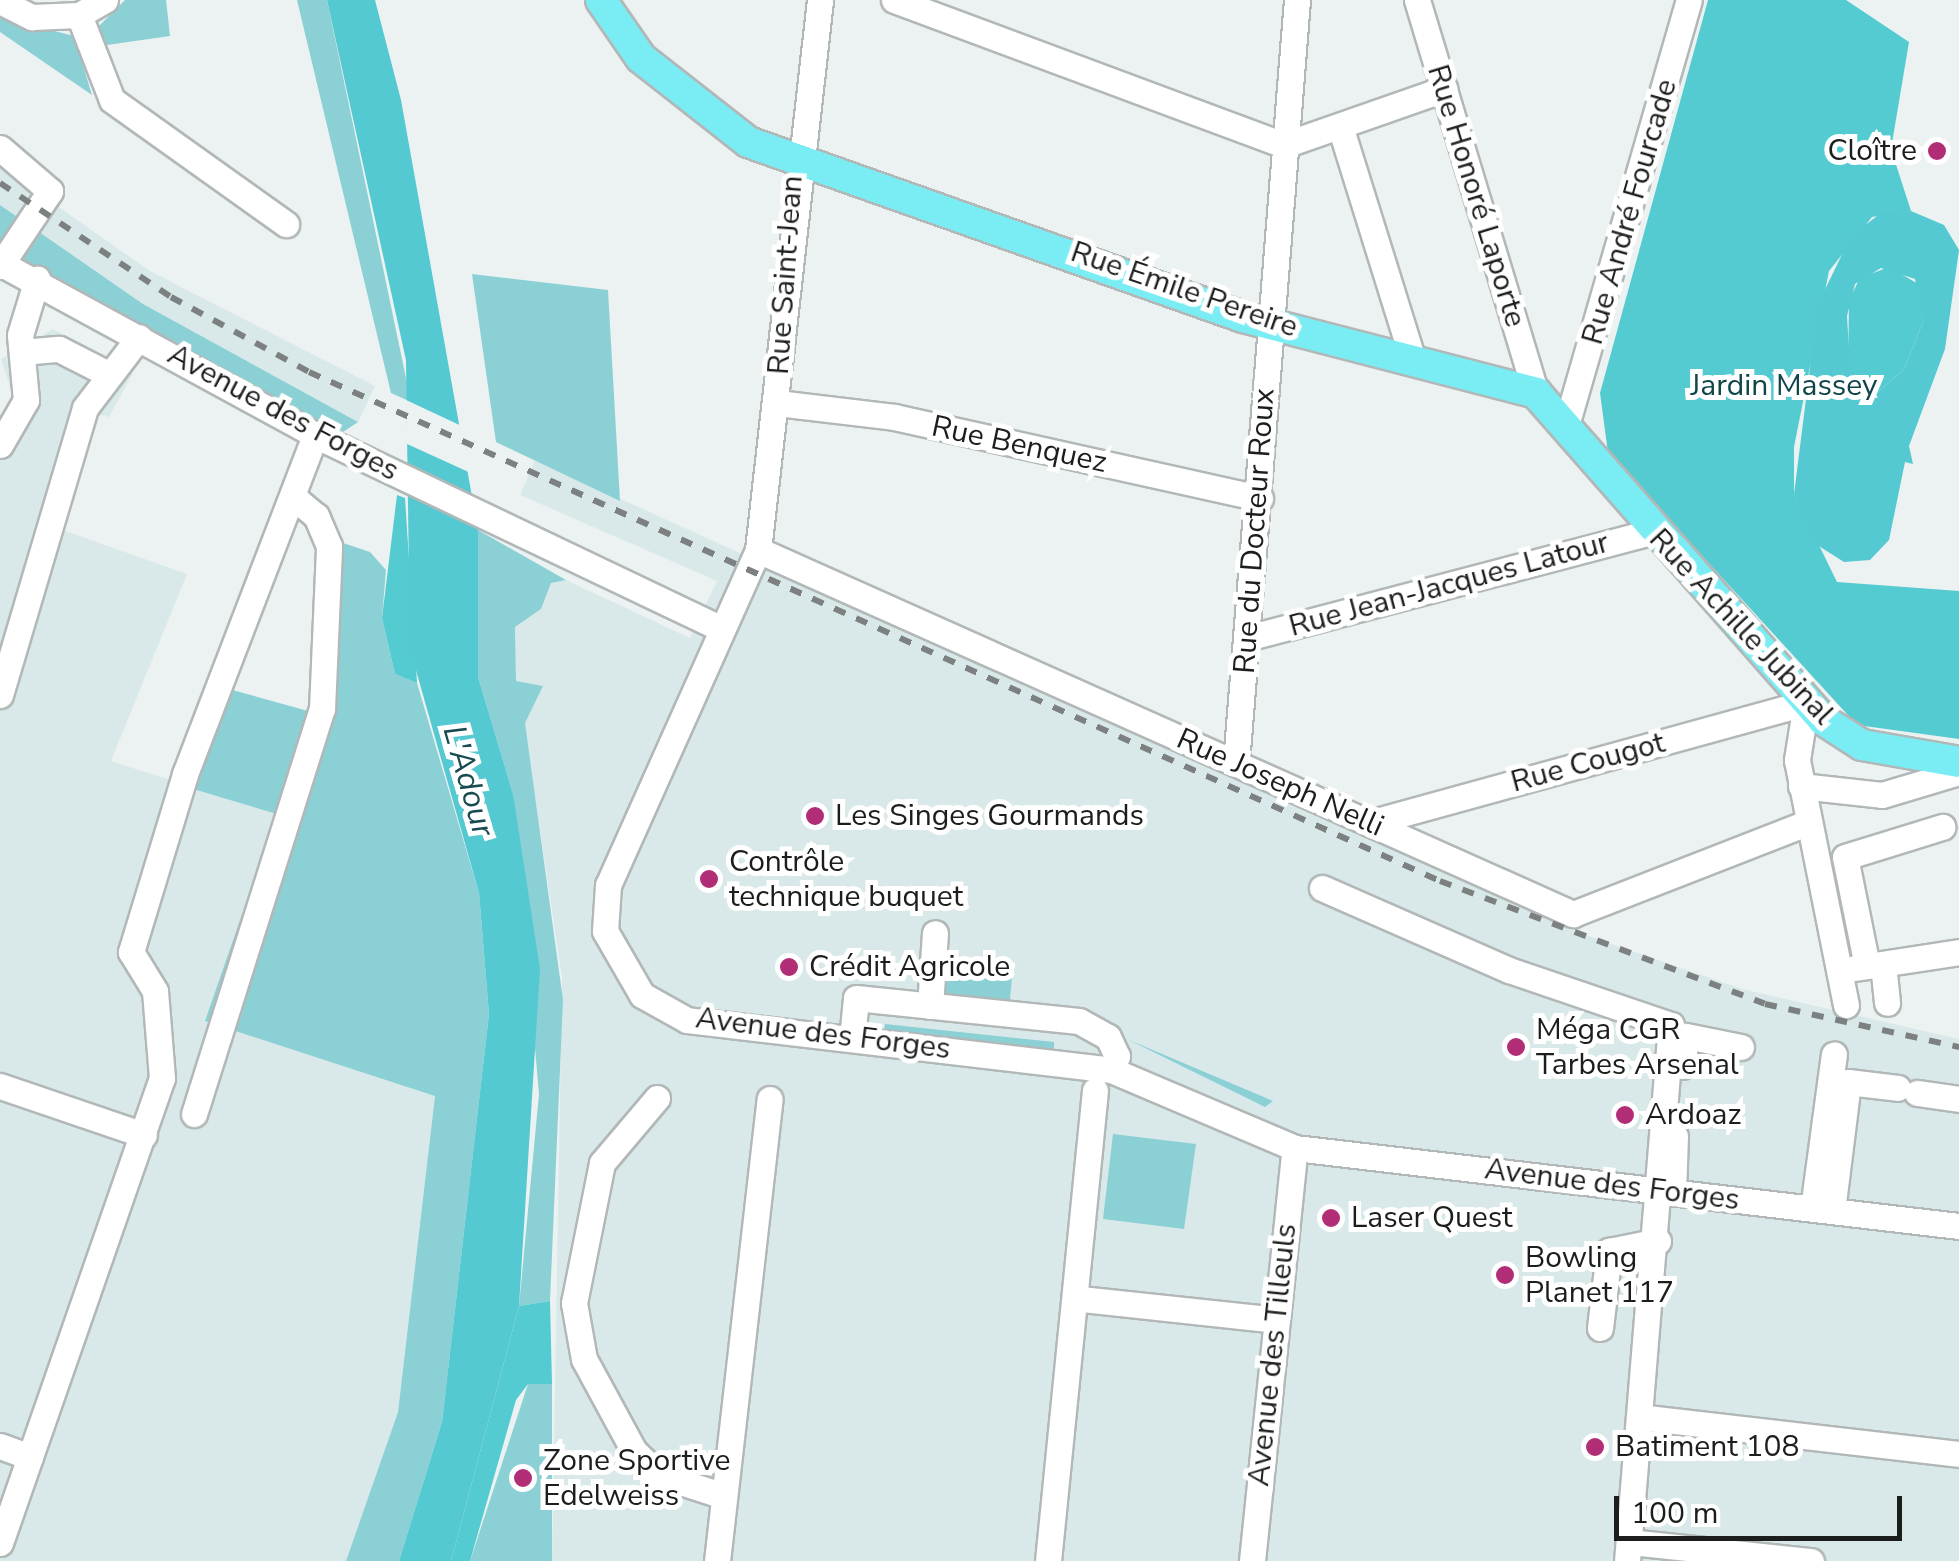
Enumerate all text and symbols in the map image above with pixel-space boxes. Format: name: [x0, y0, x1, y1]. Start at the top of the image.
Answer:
street label: Rue Honoré Laporte: [1419, 61, 1533, 331]
street label: Rue André Fourcade: [1575, 75, 1685, 349]
place label: Cloître: [1827, 133, 1917, 169]
marker: Cloître: [1926, 140, 1948, 162]
street label: Rue Saint-Jean: [761, 174, 811, 376]
street label: Rue Émile Pereire: [1066, 234, 1302, 346]
street label: Avenue des Forges: [161, 337, 405, 489]
park label: Jardin Massey: [1691, 368, 1877, 404]
street label: Rue du Docteur Roux: [1227, 387, 1283, 675]
street label: Rue Benquez: [928, 409, 1110, 481]
street label: Rue Achille Jubinal: [1641, 522, 1841, 732]
street label: Rue Jean-Jacques Latour: [1285, 525, 1613, 645]
water label: L'Adour: [434, 721, 502, 841]
street label: Rue Joseph Nelli: [1171, 721, 1389, 845]
street label: Rue Cougot: [1507, 725, 1669, 801]
place label: Les Singes Gourmands: [835, 798, 1144, 834]
marker: Les Singes Gourmands: [804, 805, 826, 827]
place label: Contrôle technique buquet: [729, 844, 963, 914]
marker: Contrôle technique buquet: [698, 868, 720, 890]
place label: Crédit Agricole: [809, 949, 1010, 985]
marker: Crédit Agricole: [778, 956, 800, 978]
street label: Avenue des Forges: [694, 1001, 952, 1067]
place label: Méga CGR Tarbes Arsenal: [1536, 1012, 1739, 1082]
marker: Méga CGR Tarbes Arsenal: [1505, 1036, 1527, 1058]
place label: Ardoaz: [1645, 1097, 1741, 1133]
marker: Ardoaz: [1614, 1104, 1636, 1126]
street label: Avenue des Forges: [1483, 1152, 1741, 1218]
place label: Laser Quest: [1351, 1200, 1513, 1236]
marker: Laser Quest: [1320, 1207, 1342, 1229]
street label: Avenue des Tilleuls: [1241, 1222, 1305, 1488]
place label: Bowling Planet 117: [1525, 1240, 1674, 1310]
marker: Bowling Planet 117: [1494, 1264, 1516, 1286]
place label: Batiment 108: [1615, 1429, 1800, 1465]
marker: Batiment 108: [1584, 1436, 1606, 1458]
place label: Zone Sportive Edelweiss: [543, 1443, 730, 1514]
marker: Zone Sportive Edelweiss: [512, 1467, 534, 1489]
scale bar: [1619, 1476, 1906, 1538]
text: 100 m: [1631, 1493, 1718, 1534]

